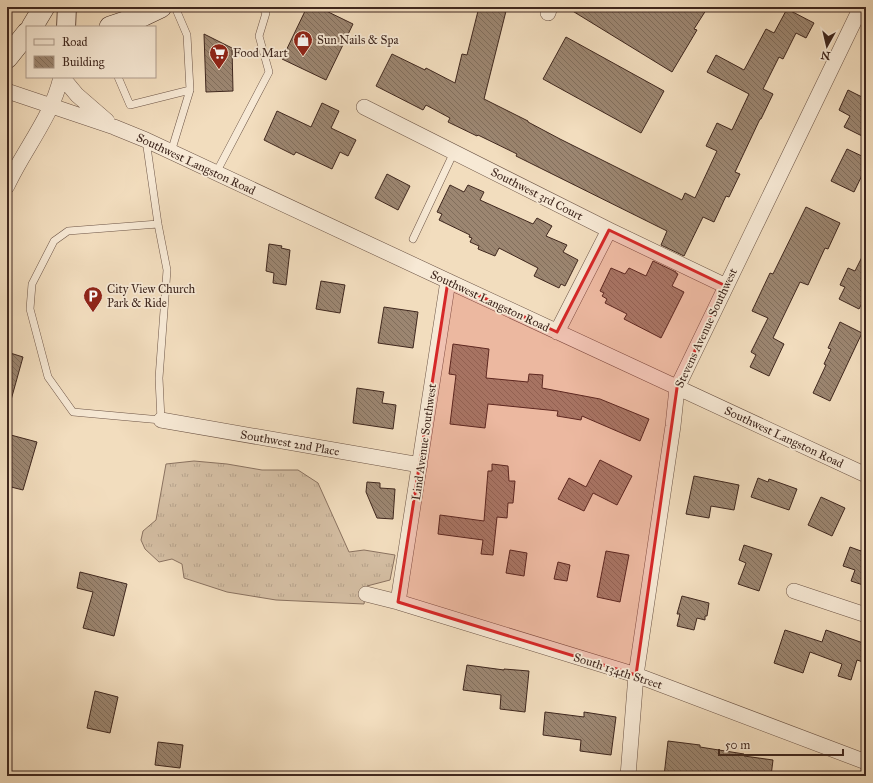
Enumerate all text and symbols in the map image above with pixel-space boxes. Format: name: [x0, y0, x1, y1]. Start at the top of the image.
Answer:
legend: [26, 26, 156, 78]
north arrow: [807, 26, 847, 66]
shop icon: Sun Nails & Spa: [292, 29, 314, 57]
place label: Sun Nails & Spa: [317, 33, 400, 47]
text: Road: [62, 35, 88, 49]
supermarket icon: Food Mart: [208, 42, 230, 70]
place label: Food Mart: [233, 46, 288, 60]
text: N: [819, 48, 831, 62]
text: Building: [62, 55, 105, 70]
street label: Southwest Langston Road: [134, 130, 258, 199]
street label: Southwest 3rd Court: [489, 165, 586, 224]
street label: Stevens Avenue Southwest: [672, 265, 740, 390]
street label: Southwest Langston Road: [428, 267, 552, 336]
place label: City View Church Park & Ride: [107, 282, 196, 310]
parking icon: City View Church Park & Ride: [82, 285, 104, 313]
street label: Lind Avenue Southwest: [409, 382, 439, 501]
street label: Southwest Langston Road: [722, 403, 846, 472]
street label: Southwest 2nd Place: [239, 427, 341, 459]
street label: South 134th Street: [572, 650, 665, 692]
scale bar: [719, 731, 843, 757]
text: 50 m: [725, 738, 750, 752]

